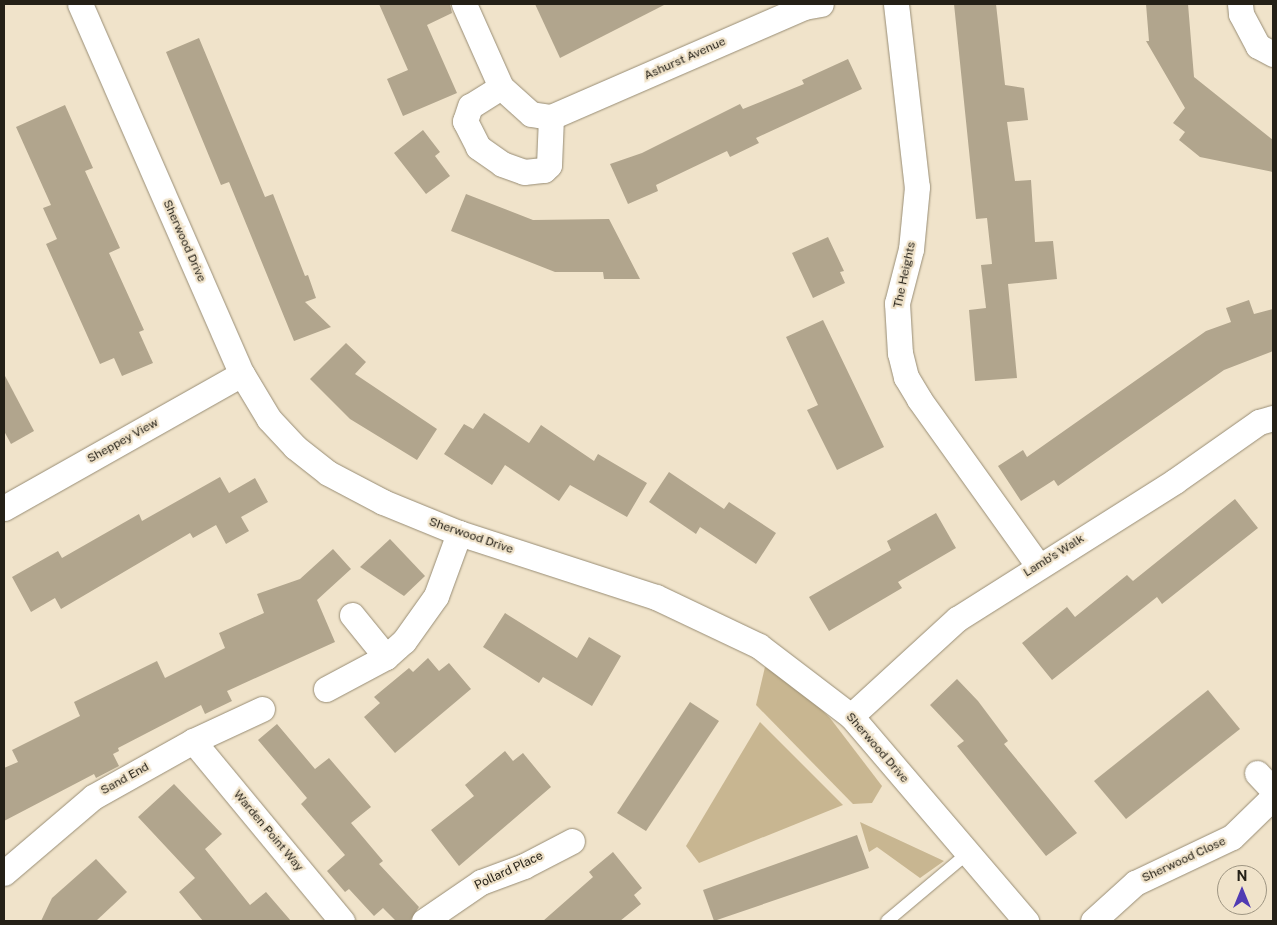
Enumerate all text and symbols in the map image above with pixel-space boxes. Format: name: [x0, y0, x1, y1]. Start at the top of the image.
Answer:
street label: Ashurst Avenue: [642, 35, 728, 83]
street label: Sherwood Drive: [159, 198, 209, 284]
street label: The Heights: [891, 241, 919, 309]
street label: Sheppey View: [85, 416, 161, 466]
street label: Sherwood Drive: [427, 515, 515, 557]
street label: Lamb's Walk: [1021, 532, 1087, 580]
street label: Sherwood Drive: [843, 710, 911, 786]
street label: Sand End: [98, 760, 152, 798]
street label: Warden Point Way: [230, 788, 306, 874]
street label: Sherwood Close: [1140, 834, 1228, 886]
street label: Pollard Place: [473, 849, 545, 893]
north arrow: [1217, 865, 1267, 915]
text: N: [1237, 868, 1247, 884]

